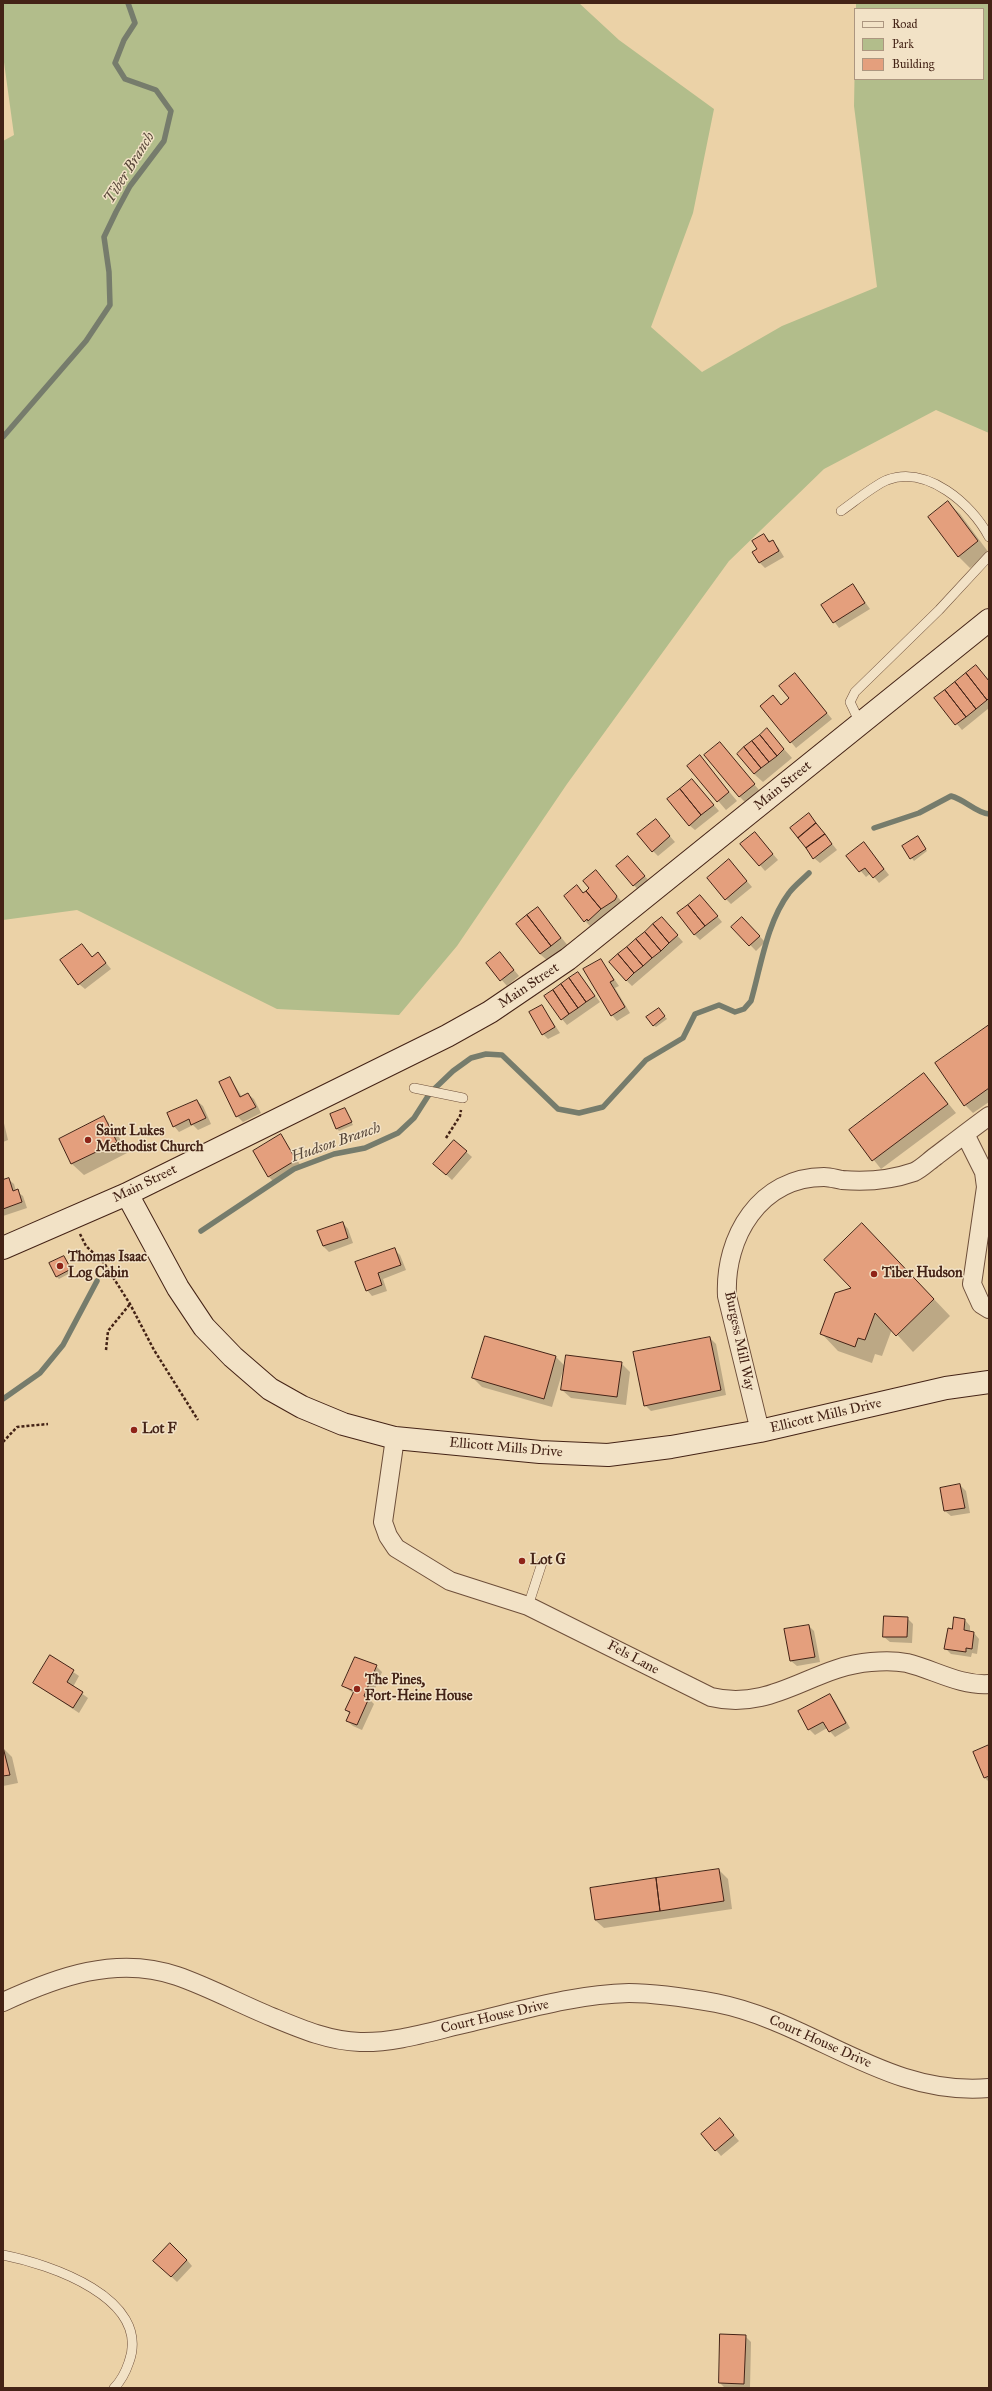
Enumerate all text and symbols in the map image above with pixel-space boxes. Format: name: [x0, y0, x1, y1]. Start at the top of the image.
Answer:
legend: [854, 8, 984, 80]
text: Road: [892, 17, 918, 31]
text: Park: [892, 37, 914, 51]
text: Building: [892, 57, 934, 71]
water label: Tiber Branch: [101, 129, 159, 207]
street label: Main Street: [751, 758, 815, 814]
street label: Main Street: [495, 960, 563, 1012]
water label: Hudson Branch: [289, 1119, 383, 1167]
place label: Saint Lukes Methodist Church: [96, 1124, 204, 1156]
marker: Saint Lukes Methodist Church: [83, 1135, 93, 1145]
street label: Main Street: [110, 1161, 180, 1207]
place label: Thomas Isaac Log Cabin: [68, 1250, 147, 1282]
marker: Thomas Isaac Log Cabin: [55, 1261, 65, 1271]
place label: Tiber Hudson: [882, 1266, 963, 1282]
marker: Tiber Hudson: [869, 1269, 879, 1279]
street label: Burgess Mill Way: [720, 1290, 758, 1392]
street label: Ellicott Mills Drive: [769, 1395, 883, 1437]
place label: Lot F: [142, 1422, 177, 1438]
marker: Lot F: [129, 1425, 139, 1435]
street label: Ellicott Mills Drive: [449, 1435, 563, 1461]
place label: Lot G: [530, 1553, 566, 1569]
marker: Lot G: [517, 1556, 527, 1566]
street label: Fels Lane: [604, 1637, 662, 1679]
place label: The Pines, Fort-Heine House: [365, 1673, 472, 1706]
marker: The Pines, Fort-Heine House: [352, 1684, 362, 1694]
street label: Court House Drive: [439, 1996, 551, 2038]
street label: Court House Drive: [766, 2012, 874, 2072]

